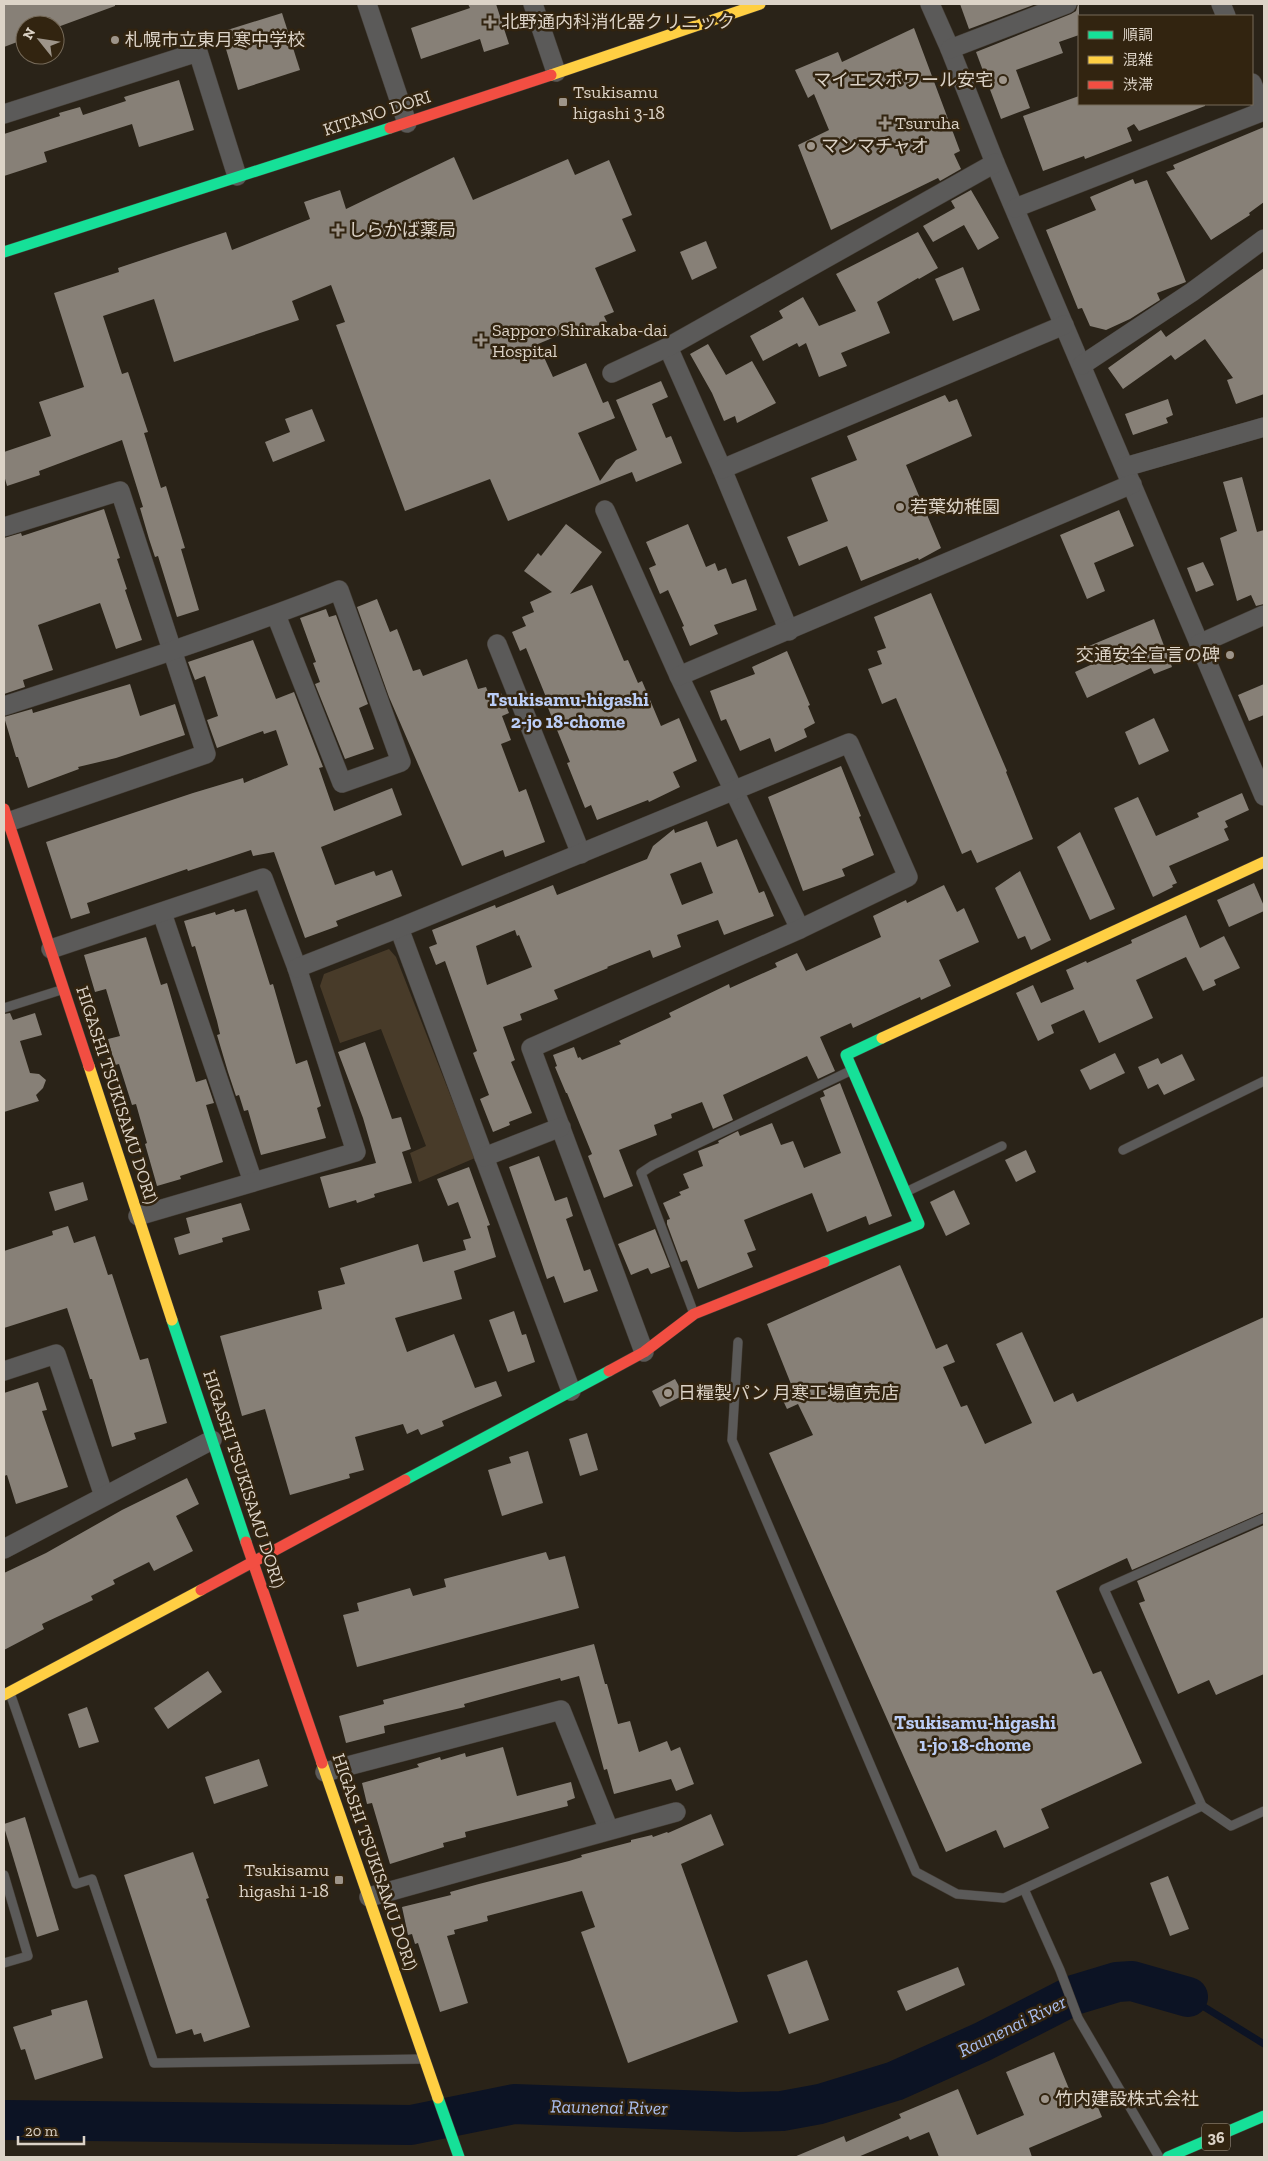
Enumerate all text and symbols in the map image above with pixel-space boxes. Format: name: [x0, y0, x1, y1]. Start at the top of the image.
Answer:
place label: 北野通内科消化器クリニック: [501, 11, 735, 33]
north arrow: [15, 15, 65, 65]
marker: 北野通内科消化器クリニック: [483, 15, 497, 29]
legend: [1078, 15, 1253, 105]
text: N: [19, 25, 39, 43]
text: 順調: [1123, 26, 1153, 44]
place label: 札幌市立東月寒中学校: [125, 29, 305, 51]
marker: 札幌市立東月寒中学校: [109, 34, 121, 46]
text: 混雑: [1123, 51, 1153, 69]
place label: マイエスポワール安宅: [813, 69, 993, 91]
marker: マイエスポワール安宅: [997, 74, 1009, 86]
text: 渋滞: [1123, 76, 1153, 94]
place label: Tsukisamu higashi 3-18: [573, 81, 665, 124]
street label: KITANO DORI: [320, 85, 434, 141]
marker: Tsukisamu higashi 3-18: [557, 96, 569, 108]
place label: Tsuruha: [895, 112, 960, 134]
marker: Tsuruha: [879, 117, 891, 129]
place label: マンマチャオ: [821, 135, 929, 157]
marker: マンマチャオ: [805, 140, 817, 152]
place label: しらかば薬局: [348, 219, 456, 241]
marker: しらかば薬局: [332, 224, 344, 236]
place label: Sapporo Shirakaba-dai Hospital: [492, 319, 667, 362]
marker: Sapporo Shirakaba-dai Hospital: [474, 333, 488, 347]
place label: 若葉幼稚園: [910, 496, 1000, 518]
marker: 若葉幼稚園: [894, 501, 906, 513]
place label: 交通安全宣言の碑: [1076, 644, 1220, 666]
marker: 交通安全宣言の碑: [1224, 649, 1236, 661]
district label: Tsukisamu-higashi 2-jo 18-chome: [487, 688, 649, 733]
street label: HIGASHI TSUKISAMU DORI): [71, 983, 163, 1207]
street label: HIGASHI TSUKISAMU DORI): [198, 1367, 290, 1591]
place label: 日糧製パン 月寒工場直売店: [678, 1382, 899, 1404]
marker: 日糧製パン 月寒工場直売店: [662, 1387, 674, 1399]
district label: Tsukisamu-higashi 1-jo 18-chome: [894, 1711, 1056, 1756]
street label: HIGASHI TSUKISAMU DORI): [327, 1751, 423, 1973]
place label: Tsukisamu higashi 1-18: [239, 1859, 329, 1902]
marker: Tsukisamu higashi 1-18: [333, 1874, 345, 1886]
water label: Raunenai River: [954, 1990, 1070, 2062]
place label: 竹内建設株式会社: [1055, 2088, 1199, 2110]
marker: 竹内建設株式会社: [1039, 2093, 1051, 2105]
water label: Raunenai River: [550, 2094, 668, 2120]
scale bar: [18, 2114, 84, 2146]
text: 20 m: [25, 2122, 58, 2140]
road number: 36: [1202, 2124, 1230, 2150]

